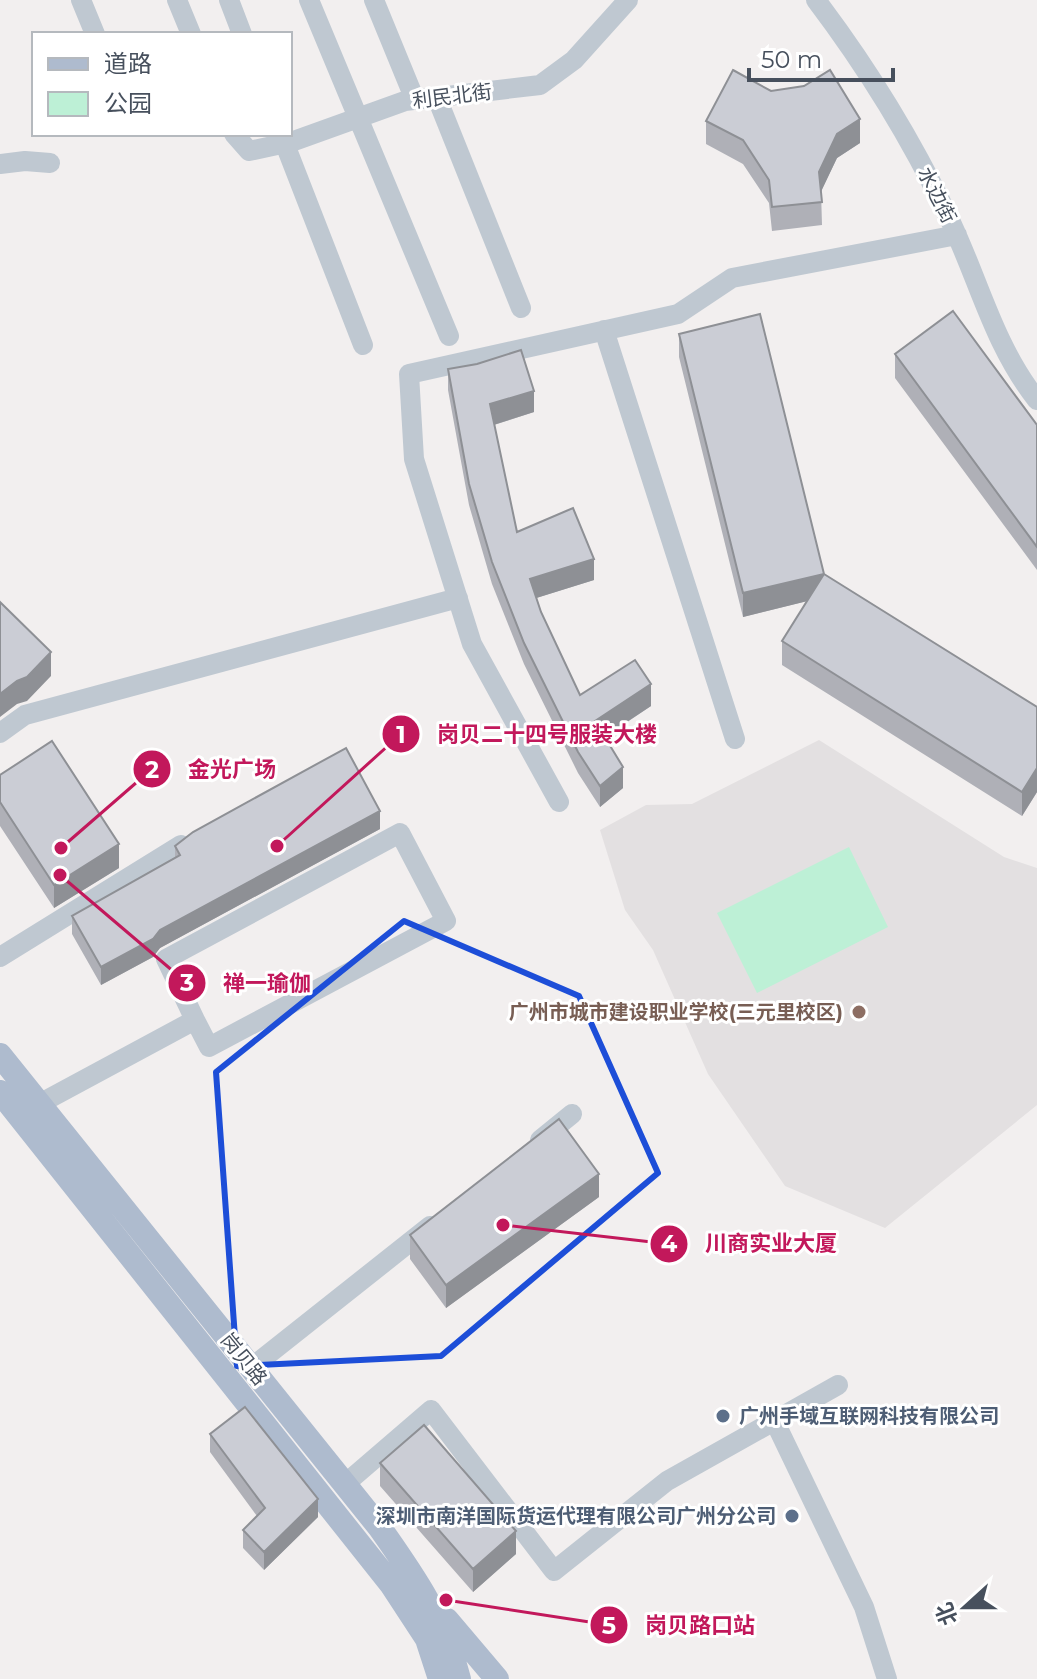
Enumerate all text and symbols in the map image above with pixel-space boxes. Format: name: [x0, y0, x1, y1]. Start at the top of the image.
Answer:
legend: [32, 32, 292, 136]
scale bar: [749, 32, 893, 82]
text: 50 m: [761, 45, 822, 74]
text: 道路: [104, 49, 152, 78]
street label: 利民北街: [411, 79, 493, 113]
text: 公园: [104, 89, 152, 118]
street label: 水边街: [913, 163, 961, 227]
callout: 岗贝二十四号服装大楼: [381, 711, 673, 757]
text: 1: [396, 720, 406, 749]
text: 岗贝二十四号服装大楼: [437, 721, 657, 748]
callout: 金光广场: [132, 746, 292, 792]
text: 2: [145, 755, 159, 784]
text: 金光广场: [188, 756, 276, 783]
callout: 禅一瑜伽: [167, 960, 327, 1006]
text: 3: [179, 968, 194, 997]
text: 禅一瑜伽: [223, 970, 311, 997]
place label: 广州市城市建设职业学校(三元里校区): [509, 1000, 843, 1024]
marker: 广州市城市建设职业学校(三元里校区): [850, 1003, 868, 1021]
callout: 川商实业大厦: [649, 1221, 853, 1267]
text: 4: [661, 1229, 678, 1258]
text: 川商实业大厦: [705, 1230, 837, 1257]
street label: 岗贝路: [216, 1328, 272, 1390]
place label: 广州手域互联网科技有限公司: [739, 1404, 999, 1428]
marker: 广州手域互联网科技有限公司: [714, 1407, 732, 1425]
place label: 深圳市南洋国际货运代理有限公司广州分公司: [376, 1504, 776, 1528]
marker: 深圳市南洋国际货运代理有限公司广州分公司: [783, 1507, 801, 1525]
north arrow: [925, 1567, 1005, 1647]
text: 北: [930, 1599, 963, 1629]
callout: 岗贝路口站: [589, 1602, 771, 1648]
text: 5: [602, 1611, 616, 1640]
text: 岗贝路口站: [645, 1612, 755, 1639]

